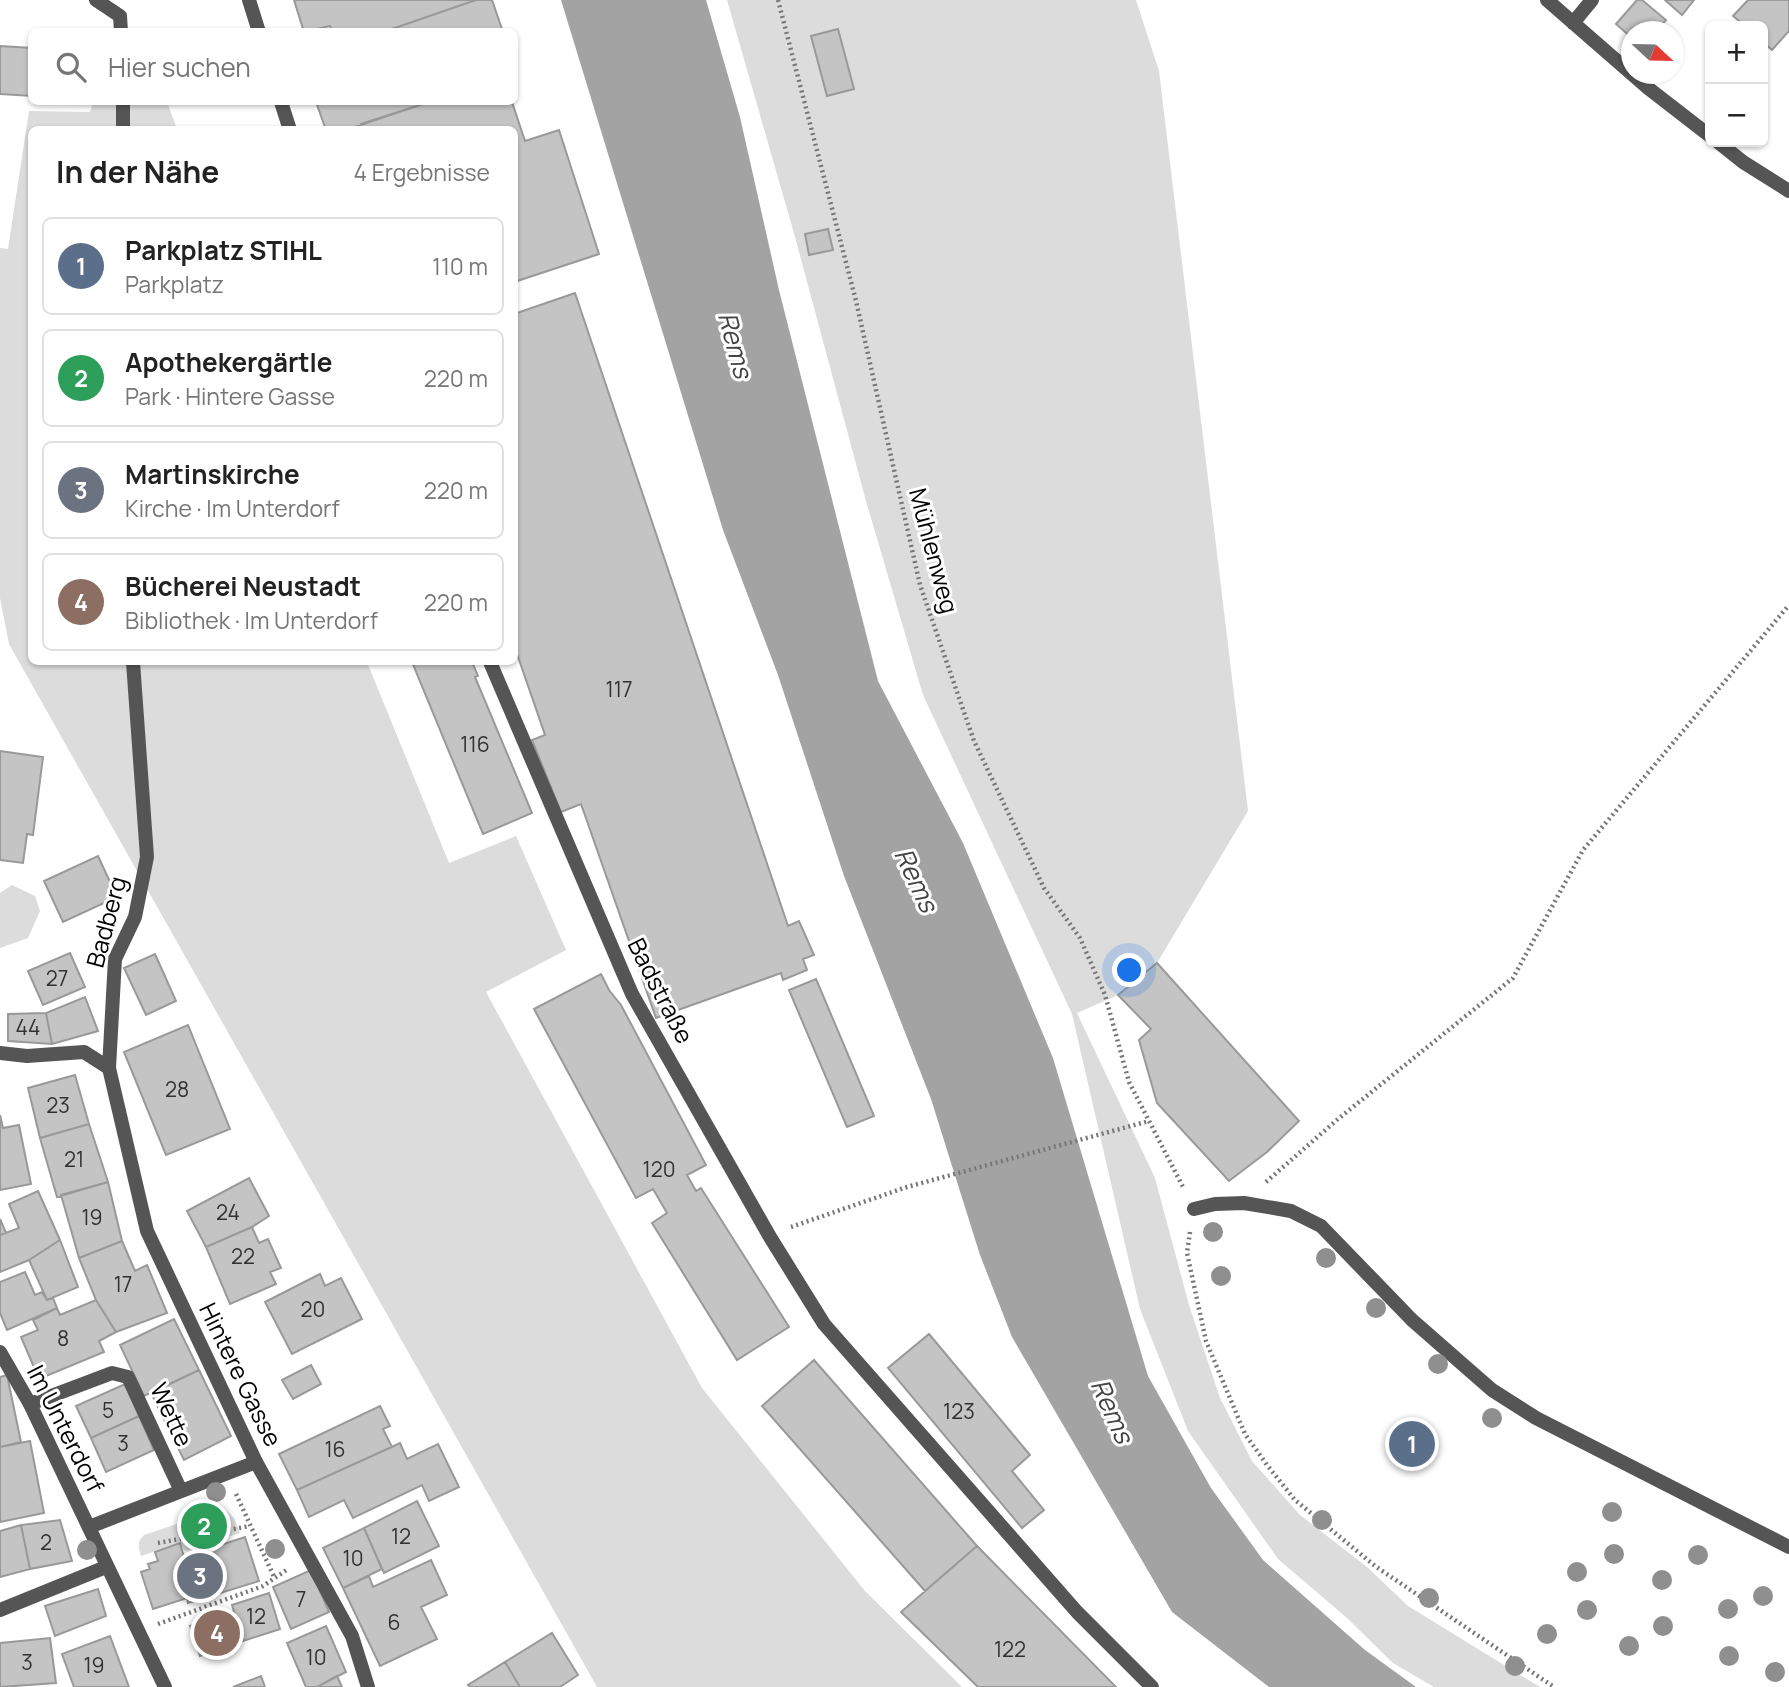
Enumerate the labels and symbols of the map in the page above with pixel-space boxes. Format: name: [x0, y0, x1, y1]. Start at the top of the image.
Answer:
north arrow: [1621, 21, 1684, 84]
water label: Rems: [710, 308, 763, 384]
street label: Mühlenweg: [902, 484, 967, 617]
house number: 117: [606, 675, 632, 703]
house number: 116: [460, 730, 490, 758]
water label: Rems: [886, 842, 948, 920]
street label: Badberg: [78, 872, 134, 971]
street label: Badstraße: [621, 932, 702, 1049]
your location: [1112, 953, 1146, 987]
house number: 27: [46, 964, 68, 992]
house number: 44: [16, 1013, 40, 1041]
house number: 28: [165, 1075, 189, 1103]
house number: 23: [46, 1091, 70, 1119]
house number: 21: [64, 1145, 84, 1173]
house number: 120: [643, 1155, 675, 1183]
house number: 24: [216, 1198, 240, 1226]
house number: 19: [81, 1203, 103, 1231]
house number: 22: [231, 1242, 255, 1270]
house number: 17: [114, 1270, 132, 1298]
house number: 20: [301, 1295, 325, 1323]
street label: Hintere Gasse: [192, 1297, 290, 1452]
house number: 8: [57, 1324, 69, 1352]
street label: Im Unterdorf: [20, 1359, 113, 1498]
water label: Rems: [1083, 1373, 1144, 1451]
street label: Wette: [143, 1377, 201, 1452]
house number: 5: [102, 1396, 114, 1424]
house number: 123: [943, 1397, 975, 1425]
pin: 1: [1389, 1418, 1435, 1470]
house number: 3: [117, 1429, 129, 1457]
house number: 16: [324, 1435, 346, 1463]
pin: 2: [181, 1500, 227, 1552]
house number: 12: [391, 1522, 411, 1550]
house number: 2: [40, 1528, 52, 1556]
house number: 10: [343, 1544, 364, 1572]
pin: 3: [177, 1550, 223, 1602]
house number: 7: [296, 1585, 306, 1613]
house number: 12: [246, 1602, 266, 1630]
pin: 4: [194, 1607, 240, 1659]
house number: 6: [387, 1608, 401, 1636]
house number: 122: [994, 1635, 1026, 1663]
house number: 10: [306, 1643, 327, 1671]
house number: 3: [21, 1648, 33, 1676]
house number: 19: [83, 1651, 105, 1679]

